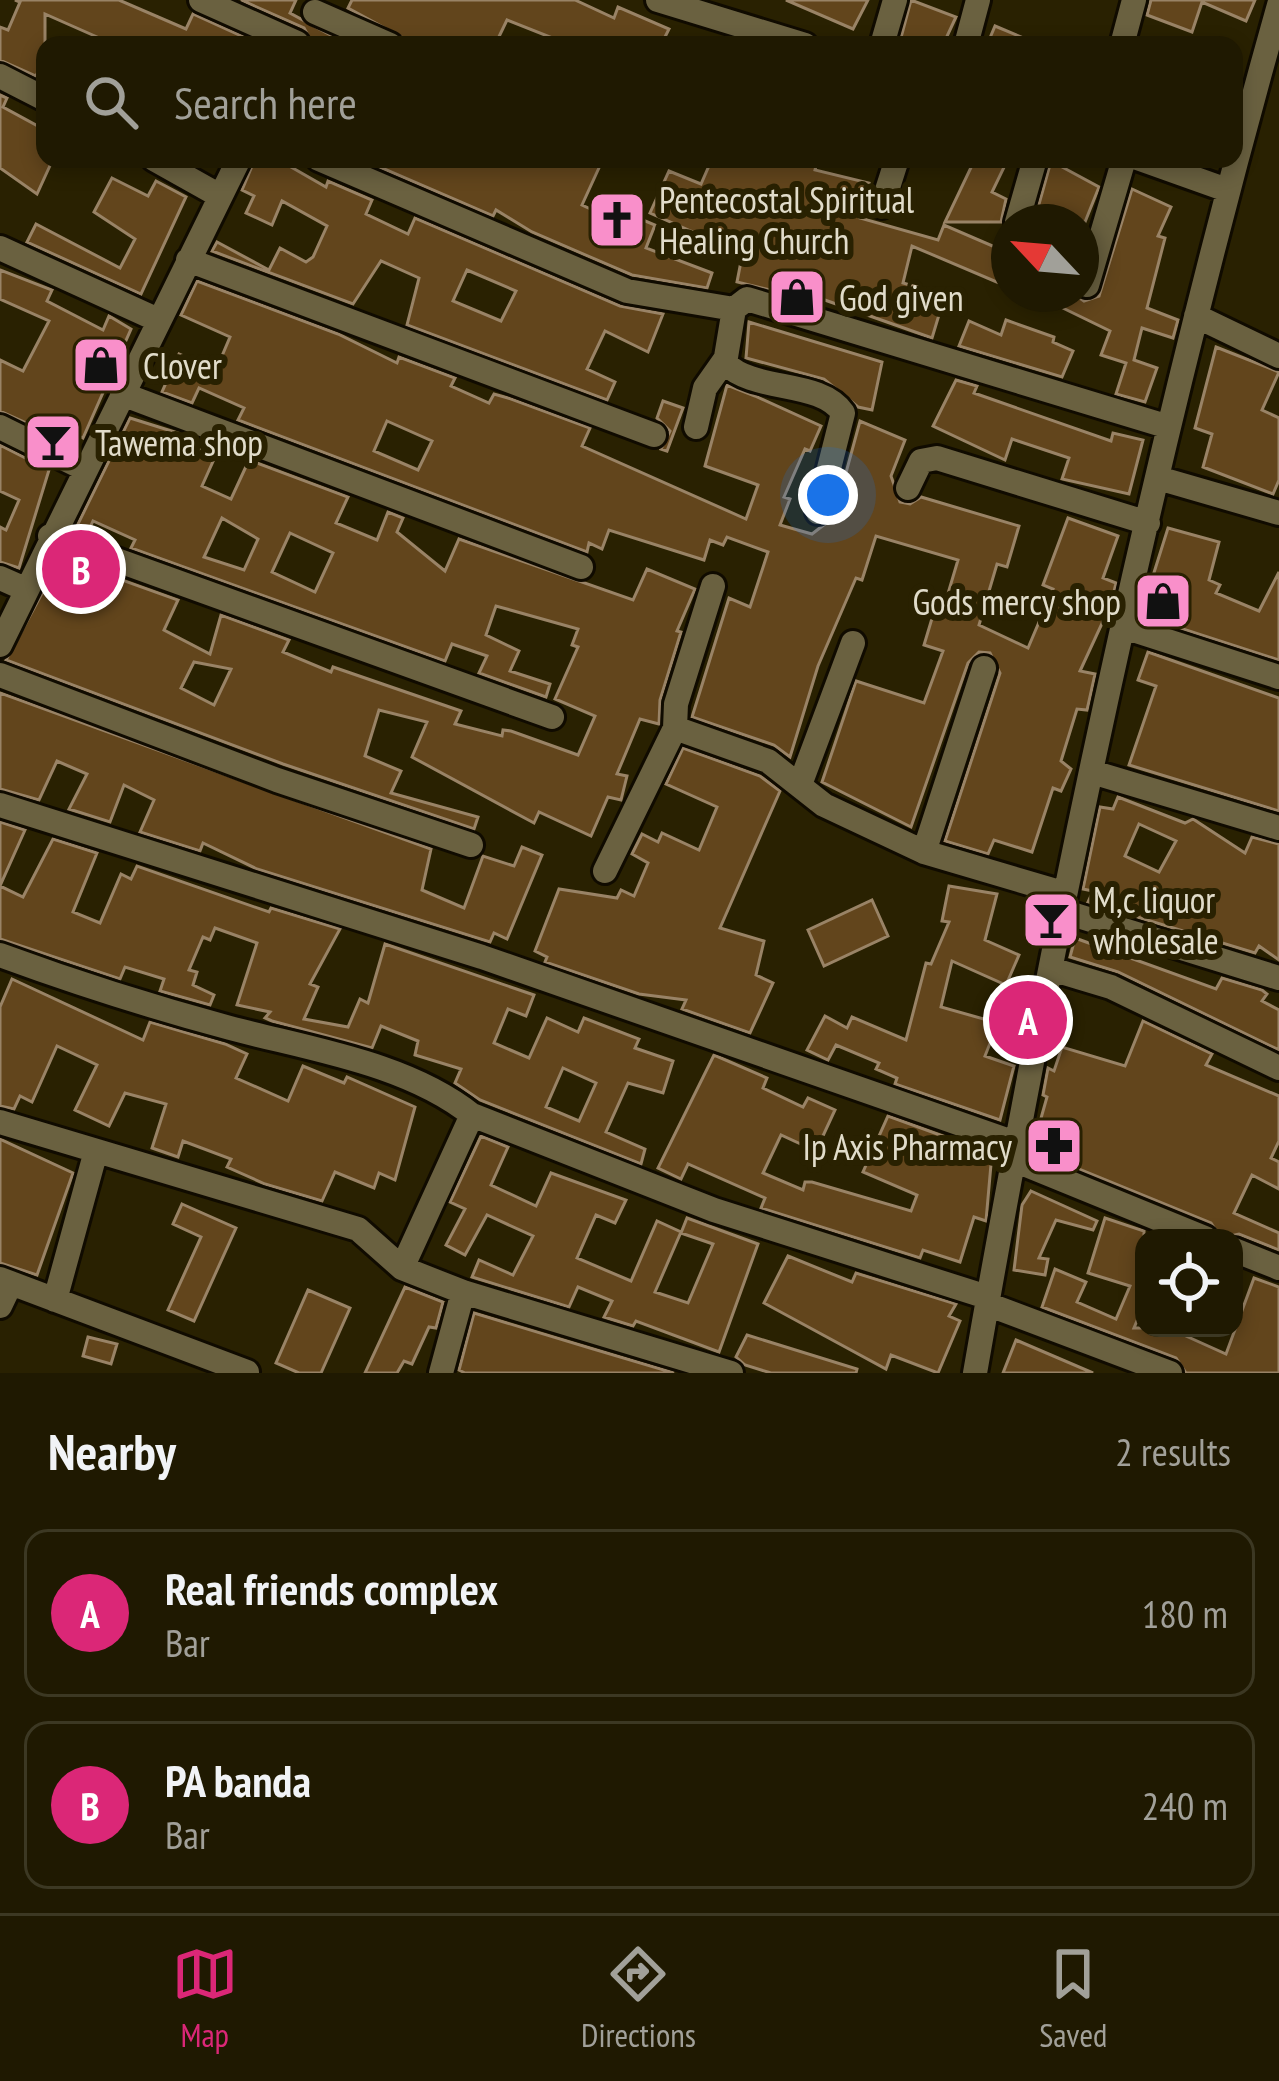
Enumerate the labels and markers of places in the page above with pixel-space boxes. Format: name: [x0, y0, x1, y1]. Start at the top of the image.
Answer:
place label: Pentecostal Spiritual Healing Church: [659, 176, 915, 264]
church icon: Pentecostal Spiritual Healing Church: [586, 189, 648, 251]
shop icon: God given: [766, 266, 828, 328]
place label: God given: [839, 274, 964, 321]
shop icon: Clover: [70, 334, 132, 396]
place label: Clover: [143, 342, 222, 389]
bar icon: Tawema shop: [22, 411, 84, 473]
place label: Tawema shop: [95, 419, 263, 466]
pin: B: [42, 524, 120, 614]
shop icon: Gods mercy shop: [1132, 570, 1194, 632]
place label: Gods mercy shop: [912, 578, 1121, 625]
place label: M,c liquor wholesale: [1093, 876, 1219, 964]
bar icon: M,c liquor wholesale: [1020, 889, 1082, 951]
pin: A: [989, 975, 1067, 1065]
pharmacy icon: Ip Axis Pharmacy: [1023, 1115, 1085, 1177]
place label: Ip Axis Pharmacy: [803, 1123, 1012, 1170]

